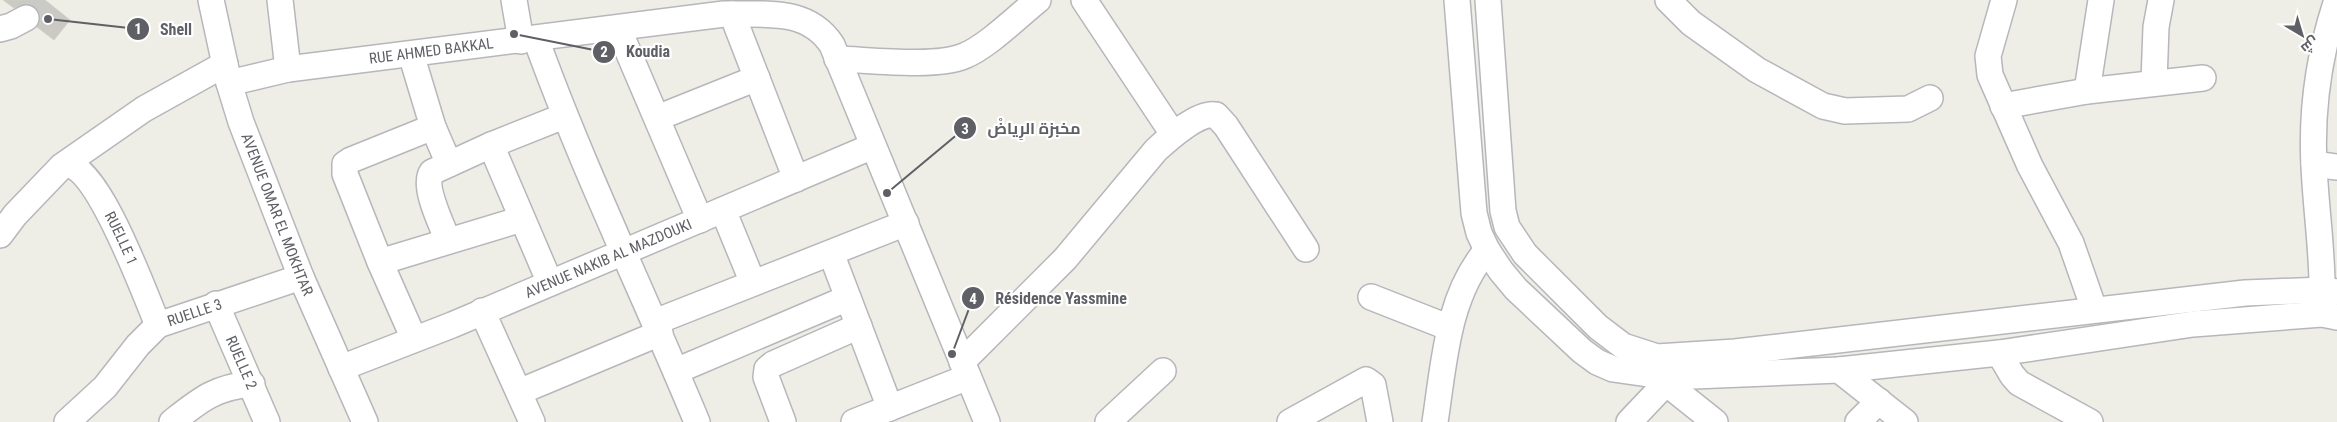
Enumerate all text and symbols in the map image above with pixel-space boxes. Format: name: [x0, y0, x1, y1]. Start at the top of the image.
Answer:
north arrow: [2277, 10, 2327, 60]
callout: Shell: [125, 13, 202, 44]
text: 1: [134, 20, 142, 38]
text: Shell: [160, 20, 192, 39]
text: ش: [2297, 33, 2322, 57]
street label: RUE AHMED BAKKAL: [368, 34, 494, 68]
callout: Koudia: [591, 36, 680, 67]
text: Koudia: [626, 42, 670, 61]
text: 2: [600, 43, 608, 61]
callout: مخبزة الرِياضْ: [953, 113, 1091, 144]
text: مخبزة الرِياضْ: [987, 118, 1081, 140]
text: 3: [961, 120, 969, 138]
street label: AVENUE OMAR EL MOKHTAR: [237, 131, 317, 298]
street label: RUELLE 1: [101, 209, 141, 268]
street label: AVENUE NAKIB AL MAZDOUKI: [522, 215, 695, 302]
callout: Résidence Yassmine: [960, 283, 1137, 314]
text: Résidence Yassmine: [995, 289, 1127, 308]
text: 4: [969, 290, 977, 308]
street label: RUELLE 3: [165, 295, 224, 330]
street label: RUELLE 2: [222, 333, 261, 392]

